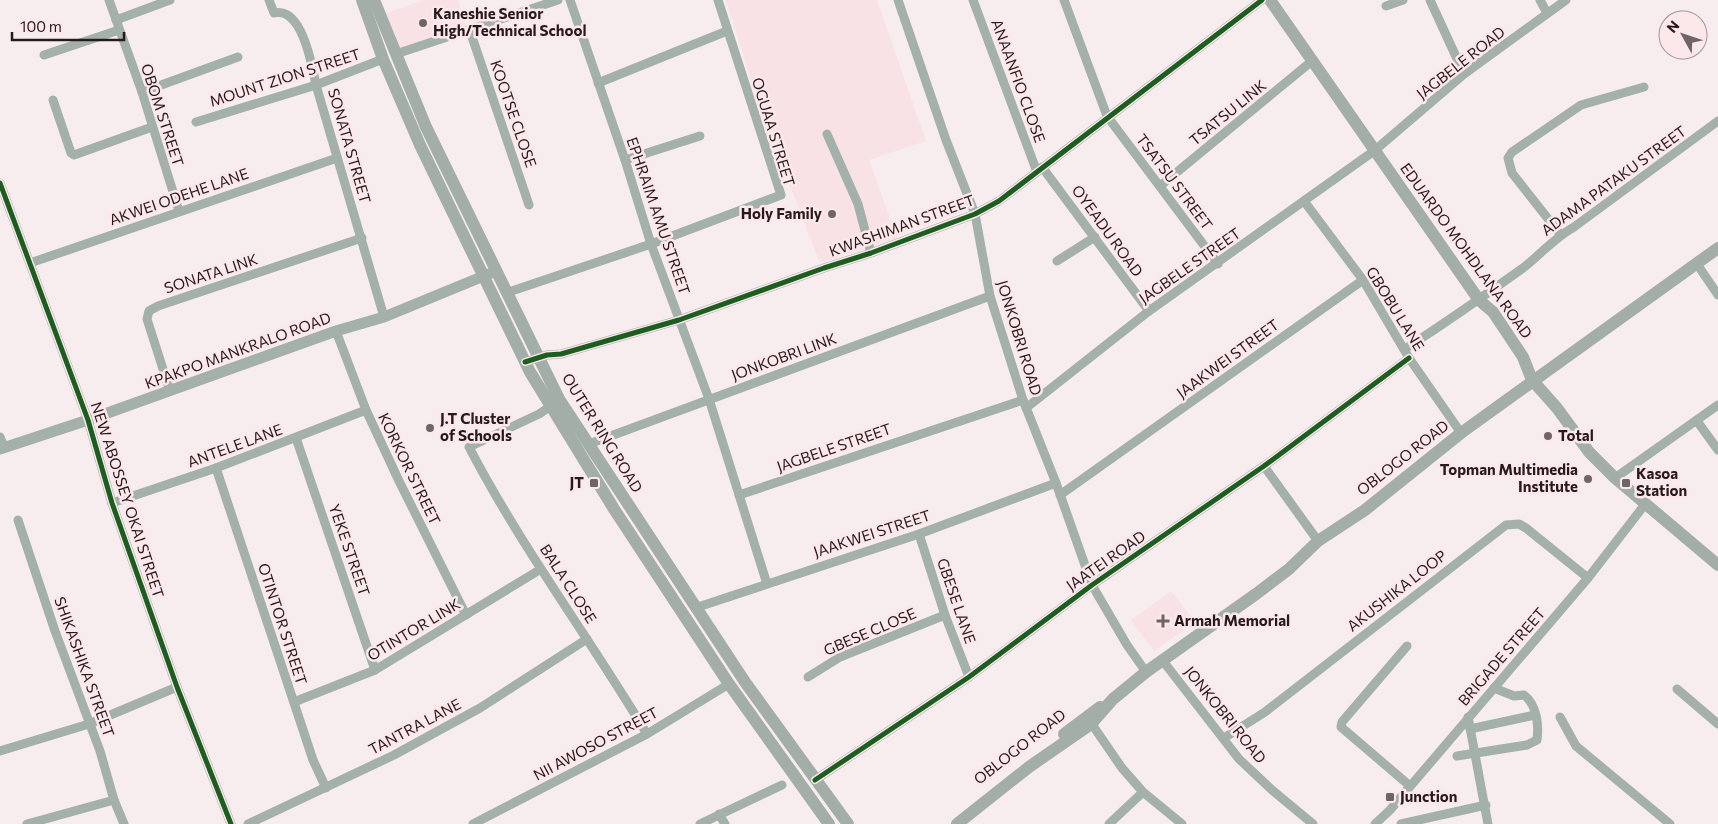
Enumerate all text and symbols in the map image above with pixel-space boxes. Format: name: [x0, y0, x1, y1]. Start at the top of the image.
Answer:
place label: Kaneshie Senior High/Technical School: [433, 4, 587, 39]
scale bar: [12, 10, 125, 42]
north arrow: [1658, 10, 1708, 60]
street label: ANAANFIO CLOSE: [988, 16, 1050, 145]
text: 100 m: [20, 17, 62, 35]
marker: Kaneshie Senior High/Technical School: [417, 17, 429, 29]
text: N: [1663, 17, 1683, 36]
street label: JAGBELE ROAD: [1413, 22, 1508, 102]
street label: MOUNT ZION STREET: [207, 44, 363, 110]
street label: KOOTSE CLOSE: [487, 58, 541, 170]
street label: OBOM STREET: [138, 61, 188, 169]
street label: OGUAA STREET: [749, 75, 799, 189]
street label: TSATSU LINK: [1185, 76, 1270, 149]
street label: SONATA STREET: [325, 86, 375, 206]
street label: ADAMA PATAKU STREET: [1537, 121, 1690, 239]
street label: TSATSU STREET: [1133, 130, 1217, 233]
street label: EPHRAIM AMU STREET: [624, 135, 695, 297]
street label: EDUARDO MOHDLANA ROAD: [1397, 159, 1536, 342]
street label: AKWEI ODEHE LANE: [107, 164, 251, 228]
street label: OYEADU ROAD: [1069, 181, 1147, 280]
street label: KWASHIMAN STREET: [826, 190, 977, 260]
place label: Holy Family: [741, 204, 823, 222]
marker: Holy Family: [826, 208, 838, 220]
street label: JAGBELE STREET: [1135, 223, 1244, 307]
street label: SONATA LINK: [162, 249, 260, 297]
street label: GBOBU LANE: [1363, 263, 1429, 354]
street label: JONKOBRI ROAD: [994, 278, 1046, 398]
street label: KPAKPO MANKRALO ROAD: [142, 308, 333, 392]
street label: JAAKWEI STREET: [1173, 315, 1282, 401]
street label: JONKOBRI LINK: [729, 329, 839, 383]
street label: OUTER RING ROAD: [559, 370, 647, 495]
street label: NEW ABOSSEY OKAI STREET: [88, 399, 168, 600]
place label: J.T Cluster of Schools: [440, 409, 512, 444]
street label: KORKOR STREET: [375, 410, 445, 528]
street label: OBLOGO ROAD: [1353, 416, 1452, 499]
street label: JAGBELE STREET: [774, 419, 894, 475]
street label: ANTELE LANE: [185, 420, 285, 471]
marker: J.T Cluster of Schools: [424, 422, 436, 434]
place label: Total: [1558, 426, 1594, 444]
marker: Total: [1542, 430, 1554, 442]
place label: Topman Multimedia Institute: [1440, 460, 1578, 495]
place label: Kasoa Station: [1636, 464, 1687, 499]
place label: JT: [570, 473, 584, 491]
marker: Topman Multimedia Institute: [1582, 473, 1594, 485]
marker: JT: [588, 477, 600, 489]
marker: Kasoa Station: [1620, 477, 1632, 489]
street label: YEKE STREET: [326, 501, 374, 598]
street label: JAAKWEI STREET: [811, 506, 933, 560]
street label: JAATEI ROAD: [1062, 526, 1148, 594]
street label: BALA CLOSE: [537, 541, 601, 626]
street label: AKUSHIKA LOOP: [1343, 546, 1450, 635]
street label: GBESE LANE: [934, 556, 980, 646]
street label: OTINTOR STREET: [255, 561, 311, 687]
street label: SHIKASHIKA STREET: [51, 594, 119, 740]
street label: OTINTOR LINK: [364, 594, 463, 664]
street label: GBESE CLOSE: [821, 603, 919, 659]
street label: BRIGADE STREET: [1454, 603, 1549, 709]
place label: Armah Memorial: [1174, 611, 1290, 629]
marker: Armah Memorial: [1156, 614, 1170, 628]
street label: JONKOBRI ROAD: [1181, 662, 1270, 766]
street label: TANTRA LANE: [365, 694, 464, 758]
street label: NII AWOSO STREET: [530, 702, 661, 784]
street label: OBLOGO ROAD: [970, 705, 1069, 788]
place label: Junction: [1400, 787, 1457, 805]
marker: Junction: [1384, 791, 1396, 803]

